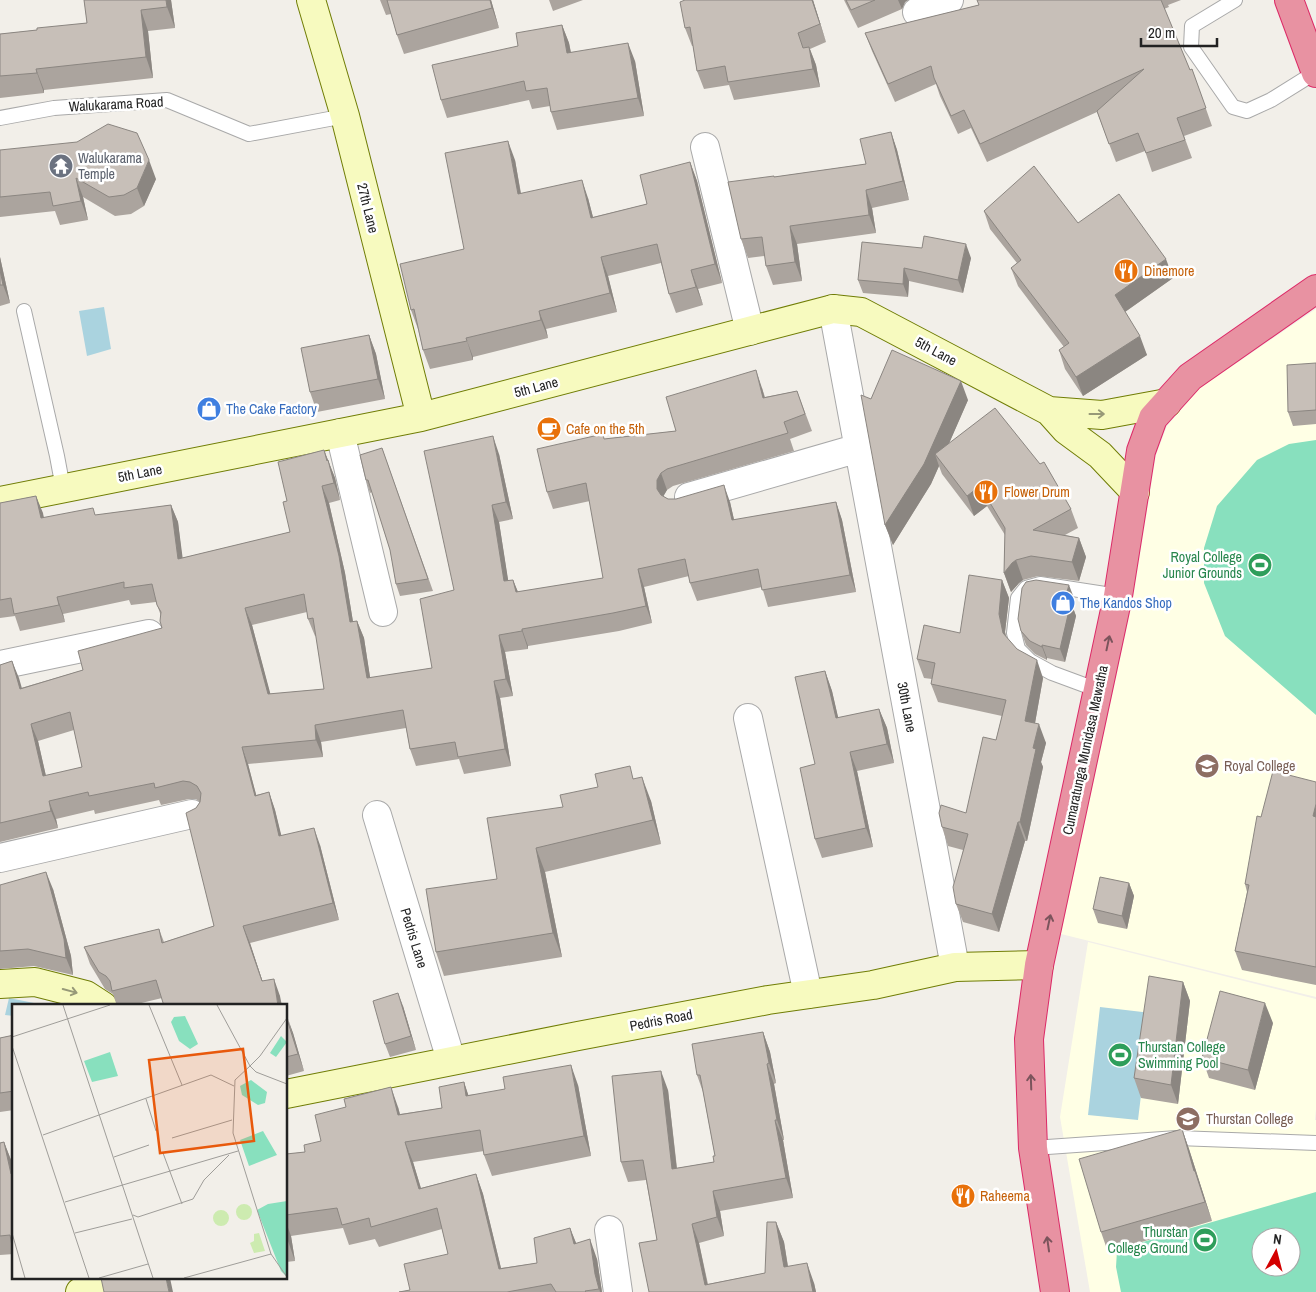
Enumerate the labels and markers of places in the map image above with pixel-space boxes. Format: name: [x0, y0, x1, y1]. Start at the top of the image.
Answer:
place label: Walukarama Temple: [78, 149, 143, 183]
temple icon: Walukarama Temple: [48, 153, 74, 179]
restaurant icon: Dinemore: [1113, 258, 1139, 284]
place label: Dinemore: [1144, 262, 1194, 280]
shop icon: The Cake Factory: [196, 396, 222, 422]
place label: The Cake Factory: [226, 400, 317, 418]
cafe icon: Cafe on the 5th: [536, 416, 562, 442]
place label: Cafe on the 5th: [566, 420, 645, 438]
restaurant icon: Flower Drum: [973, 479, 999, 505]
place label: Flower Drum: [1004, 483, 1070, 501]
place label: Royal College Junior Grounds: [1163, 548, 1242, 582]
sports icon: Royal College Junior Grounds: [1247, 552, 1273, 578]
shop icon: The Kandos Shop: [1050, 590, 1076, 616]
place label: The Kandos Shop: [1080, 594, 1172, 612]
school or university icon: Royal College: [1194, 753, 1220, 779]
place label: Royal College: [1224, 757, 1295, 775]
place label: Thurstan College Swimming Pool: [1138, 1038, 1225, 1072]
sports icon: Thurstan College Swimming Pool: [1107, 1042, 1133, 1068]
school or university icon: Thurstan College: [1175, 1106, 1201, 1132]
place label: Thurstan College: [1206, 1110, 1293, 1128]
restaurant icon: Raheema: [950, 1183, 976, 1209]
place label: Raheema: [980, 1187, 1030, 1205]
place label: Thurstan College Ground: [1108, 1223, 1188, 1257]
sports icon: Thurstan College Ground: [1192, 1227, 1218, 1253]

